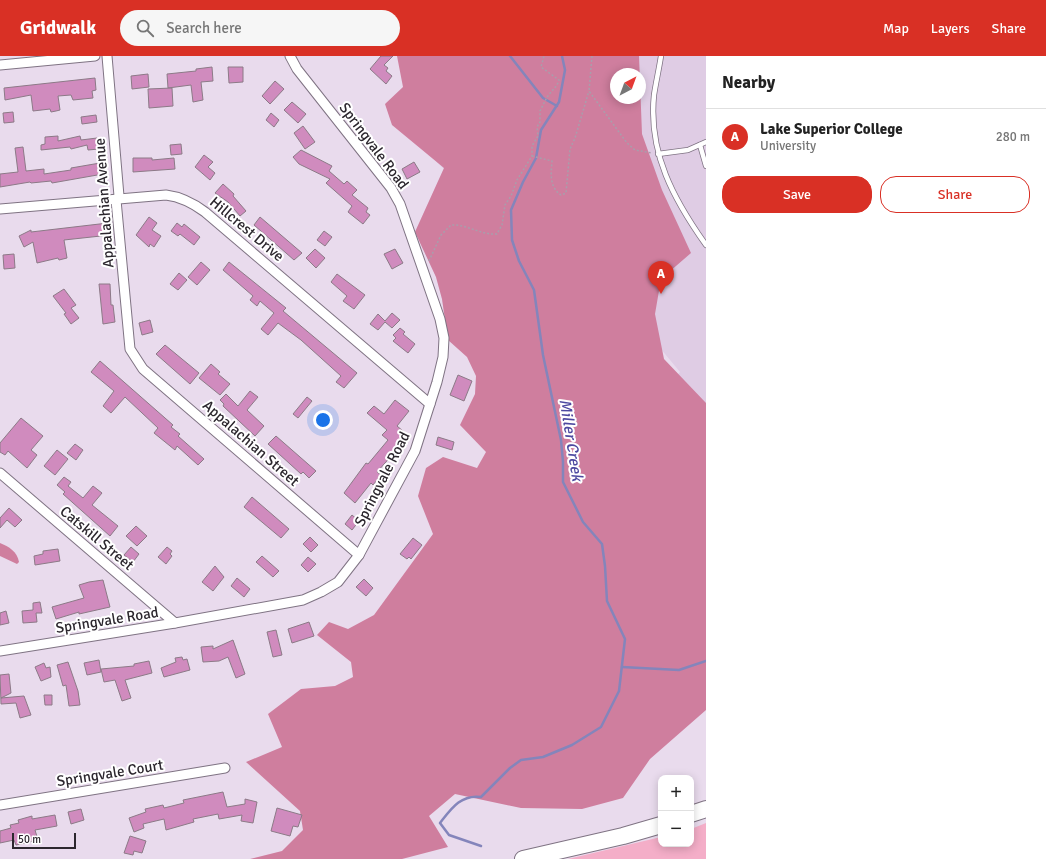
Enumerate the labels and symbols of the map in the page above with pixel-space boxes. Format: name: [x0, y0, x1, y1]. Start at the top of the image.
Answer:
north arrow: [610, 68, 646, 104]
street label: Springvale Road: [336, 99, 412, 193]
street label: Appalachian Avenue: [90, 138, 118, 268]
street label: Hillcrest Drive: [206, 193, 288, 265]
pin: A: [648, 261, 674, 294]
street label: Appalachian Street: [199, 396, 303, 490]
water label: Miller Creek: [555, 397, 588, 485]
your location: [313, 410, 333, 430]
street label: Springvale Road: [350, 429, 414, 529]
street label: Catskill Street: [56, 502, 138, 574]
street label: Springvale Road: [54, 603, 160, 637]
street label: Springvale Court: [55, 756, 165, 790]
scale bar: [12, 831, 76, 850]

